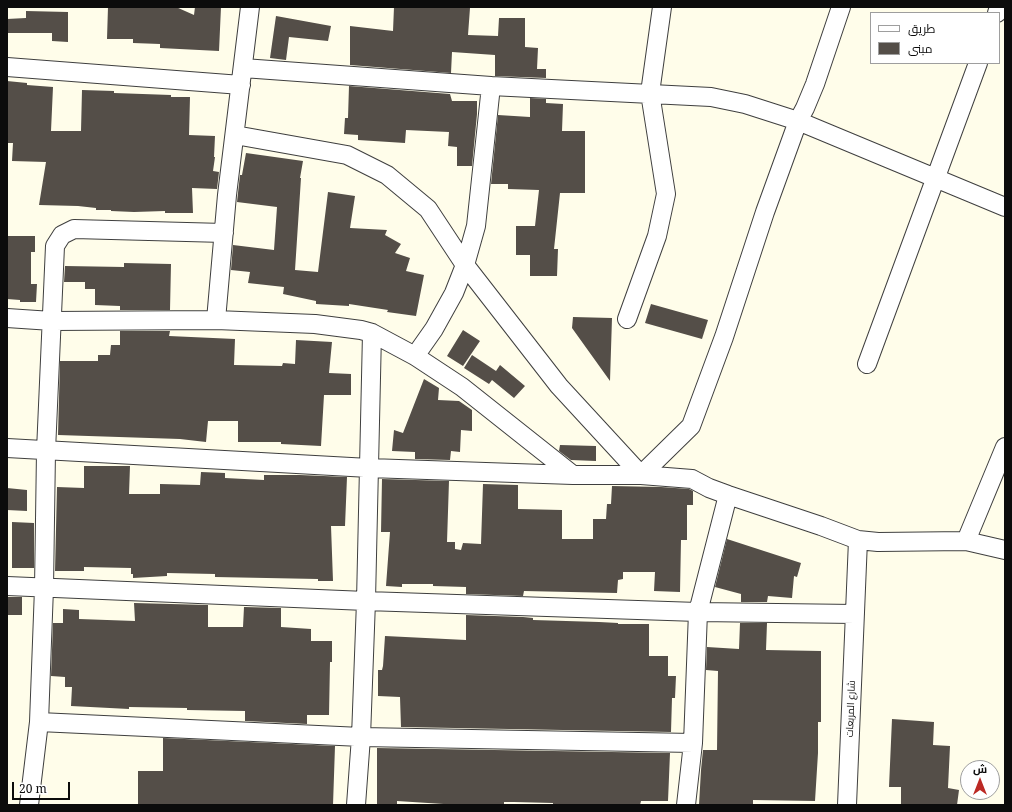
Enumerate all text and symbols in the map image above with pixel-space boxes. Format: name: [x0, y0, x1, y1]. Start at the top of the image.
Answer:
legend: [870, 12, 1000, 64]
text: طريق: [908, 20, 935, 37]
text: مبنى: [908, 40, 933, 57]
street label: شارع المربعات: [844, 680, 858, 738]
north arrow: [960, 760, 1000, 800]
text: ش: [973, 761, 987, 776]
scale bar: [14, 774, 72, 800]
text: 20 m: [19, 780, 47, 797]

